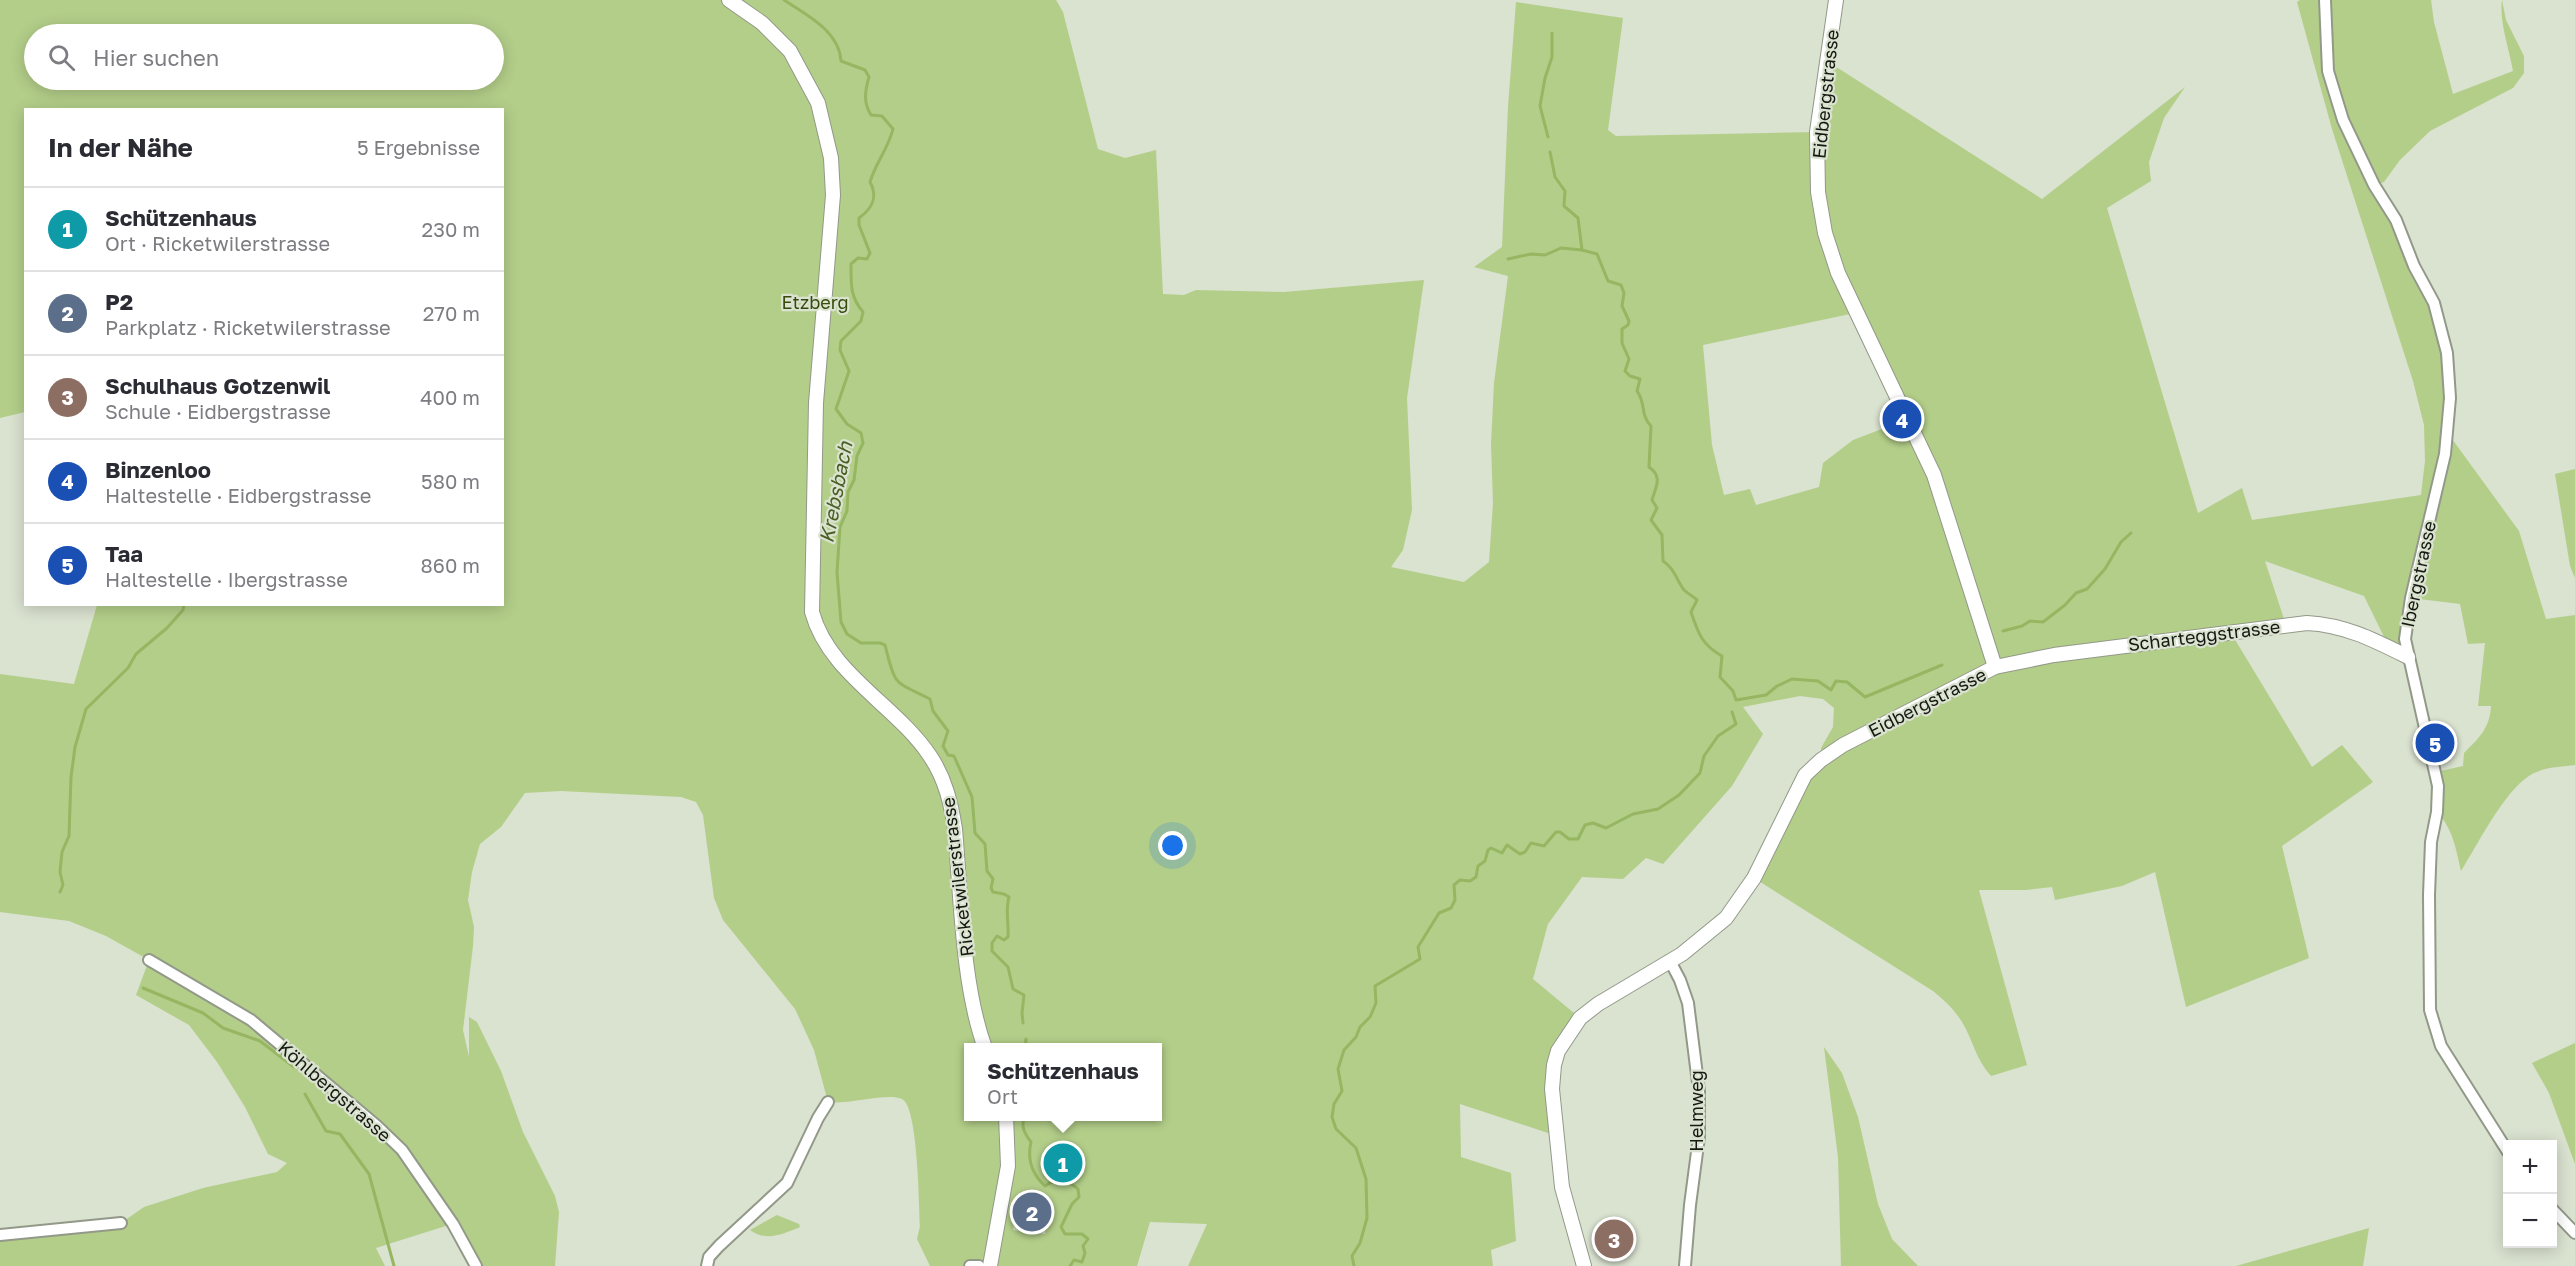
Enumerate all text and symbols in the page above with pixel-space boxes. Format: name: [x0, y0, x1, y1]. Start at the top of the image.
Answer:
search box: [24, 24, 504, 90]
street label: Eidbergstrasse: [1807, 28, 1843, 160]
icon: search: [45, 41, 78, 74]
text: Hier suchen: [93, 44, 219, 71]
text: In der Nähe: [48, 132, 193, 163]
text: 5 Ergebnisse: [357, 135, 480, 159]
text: Schützenhaus: [105, 204, 257, 231]
text: 1: [62, 217, 73, 241]
text: 230 m: [422, 217, 480, 241]
text: Ort · Ricketwilerstrasse: [105, 231, 330, 255]
text: P2: [105, 288, 133, 315]
park label: Etzberg: [781, 291, 849, 313]
text: 2: [61, 301, 74, 325]
text: 270 m: [423, 301, 480, 325]
text: Parkplatz · Ricketwilerstrasse: [105, 315, 391, 339]
text: Schulhaus Gotzenwil: [105, 372, 330, 399]
text: 3: [61, 385, 74, 409]
text: 400 m: [420, 385, 480, 409]
pin: 4: [1882, 396, 1922, 442]
text: Schule · Eidbergstrasse: [105, 399, 331, 423]
water label: Krebsbach: [813, 439, 857, 545]
text: Binzenloo: [105, 456, 211, 483]
text: 4: [61, 469, 74, 493]
text: 580 m: [421, 469, 480, 493]
text: Haltestelle · Eidbergstrasse: [105, 483, 371, 507]
street label: Ibergstrasse: [2396, 519, 2440, 629]
text: Taa: [105, 540, 143, 567]
text: 5: [61, 553, 74, 577]
text: 860 m: [421, 553, 480, 577]
text: Haltestelle · Ibergstrasse: [105, 567, 348, 591]
street label: Scharteggstrasse: [2127, 615, 2281, 655]
street label: Eidbergstrasse: [1864, 663, 1990, 741]
pin: 5: [2416, 720, 2454, 766]
street label: Ricketwilerstrasse: [936, 796, 978, 958]
your location: [1158, 831, 1187, 860]
street label: Köhlbergstrasse: [274, 1036, 396, 1146]
popup: [964, 1043, 1162, 1121]
text: Schützenhaus: [987, 1057, 1139, 1084]
street label: Helmweg: [1685, 1070, 1707, 1152]
text: Ort: [987, 1084, 1018, 1108]
pin: 1: [1044, 1140, 1082, 1186]
map controls: [2503, 1140, 2557, 1248]
button: +: [2503, 1140, 2557, 1194]
pin: 2: [1012, 1190, 1052, 1234]
button: −: [2503, 1194, 2557, 1248]
pin: 3: [1594, 1216, 1634, 1262]

